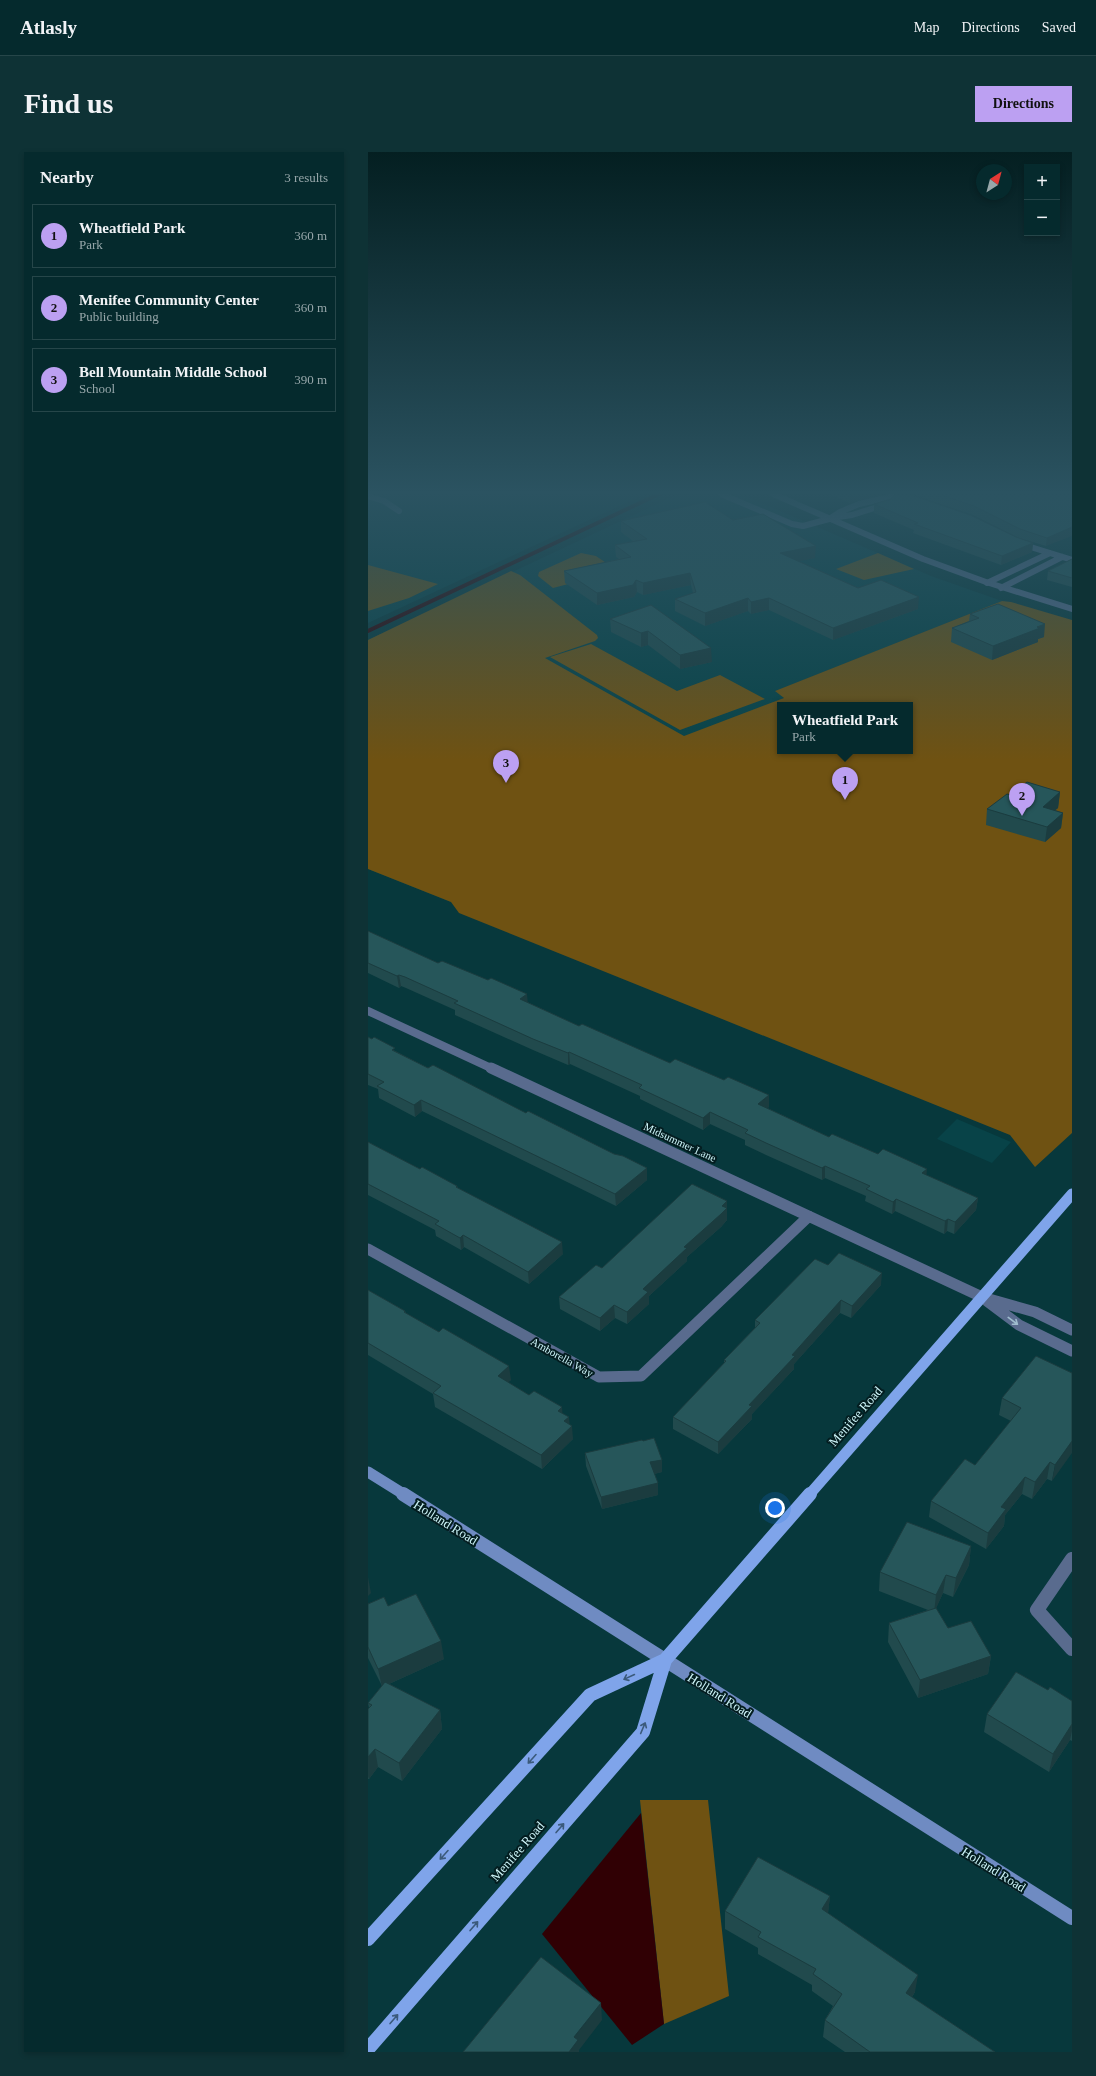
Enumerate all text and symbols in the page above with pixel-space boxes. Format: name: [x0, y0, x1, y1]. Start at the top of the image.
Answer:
text: Atlasly: [20, 17, 77, 38]
text: Map: [914, 20, 939, 35]
text: Directions: [961, 20, 1020, 35]
text: Saved: [1042, 20, 1076, 35]
button: Directions: [975, 86, 1072, 122]
text: Find us: [24, 88, 114, 119]
north arrow: [976, 164, 1012, 200]
map controls: [1024, 164, 1060, 236]
button: +: [1024, 164, 1060, 200]
text: Nearby: [40, 168, 94, 187]
text: 3 results: [284, 170, 328, 185]
button: −: [1024, 200, 1060, 236]
text: Wheatfield Park: [79, 220, 185, 236]
text: 1: [51, 228, 57, 243]
text: 360 m: [294, 228, 327, 243]
text: Park: [79, 237, 103, 252]
text: Menifee Community Center: [79, 292, 259, 308]
text: 2: [51, 300, 57, 315]
text: 360 m: [294, 300, 327, 315]
text: Public building: [79, 309, 159, 324]
text: Bell Mountain Middle School: [79, 364, 267, 380]
text: 3: [51, 372, 57, 387]
text: 390 m: [294, 372, 327, 387]
text: School: [79, 381, 115, 396]
popup: [777, 702, 913, 754]
text: Wheatfield Park: [792, 712, 898, 728]
text: Park: [792, 729, 816, 744]
pin: 3: [493, 750, 519, 783]
pin: 1: [832, 767, 858, 800]
pin: 2: [1009, 783, 1035, 816]
street label: Midsummer Lane: [642, 1120, 718, 1164]
one-way arrow: [1007, 1316, 1018, 1325]
street label: Amborella Way: [529, 1335, 596, 1379]
street label: Menifee Road: [825, 1383, 886, 1449]
street label: Holland Road: [411, 1497, 481, 1548]
your location: [765, 1498, 785, 1518]
street label: Holland Road: [685, 1670, 755, 1721]
one-way arrow: [624, 1674, 636, 1681]
one-way arrow: [640, 1723, 647, 1735]
one-way arrow: [527, 1754, 536, 1764]
street label: Menifee Road: [487, 1818, 548, 1884]
one-way arrow: [555, 1822, 564, 1833]
street label: Holland Road: [959, 1844, 1029, 1895]
one-way arrow: [439, 1850, 449, 1860]
one-way arrow: [470, 1921, 479, 1931]
one-way arrow: [389, 2014, 398, 2024]

